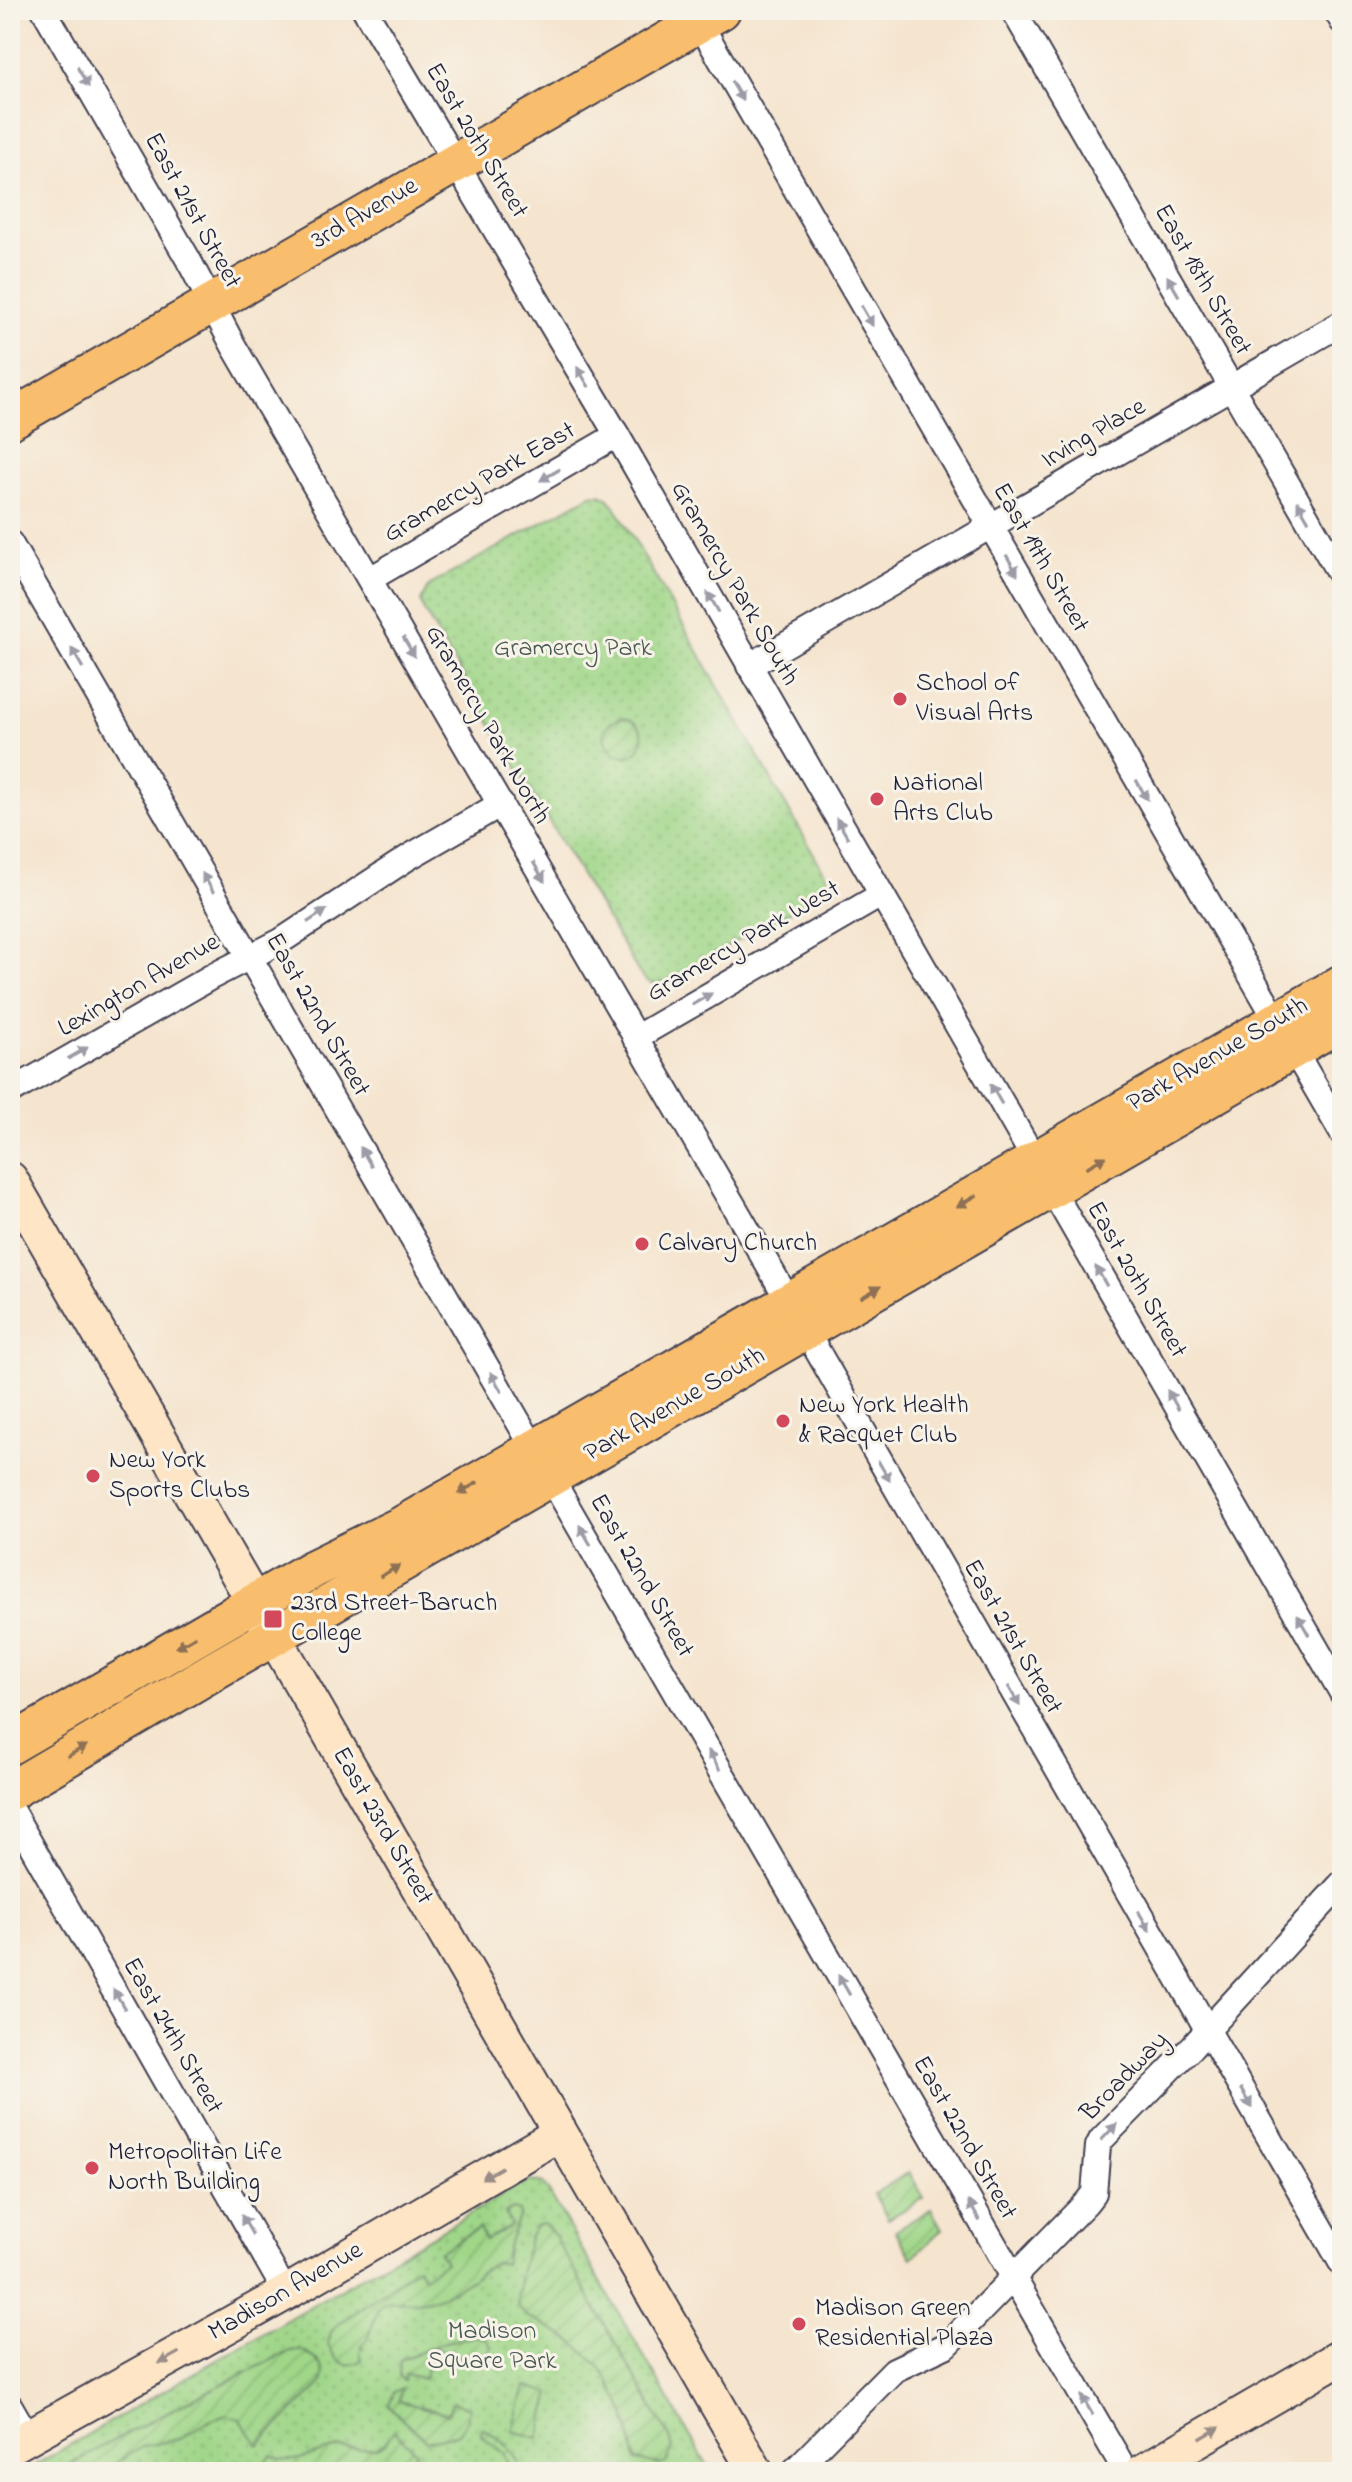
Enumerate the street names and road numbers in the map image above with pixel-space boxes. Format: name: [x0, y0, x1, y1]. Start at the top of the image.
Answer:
street label: East 20th Street: [415, 56, 538, 226]
street label: East 21st Street: [133, 126, 251, 296]
street label: 3rd Avenue: [305, 168, 426, 260]
street label: East 18th Street: [1143, 197, 1261, 363]
street label: Irving Place: [1035, 389, 1154, 479]
street label: Gramercy Park East: [377, 412, 583, 553]
street label: Gramercy Park South: [660, 475, 808, 693]
street label: East 19th Street: [982, 476, 1098, 640]
street label: Gramercy Park North: [414, 618, 560, 832]
street label: Gramercy Park West: [640, 871, 848, 1013]
street label: Lexington Avenue: [51, 924, 227, 1048]
street label: East 22nd Street: [255, 926, 379, 1104]
street label: Park Avenue South: [1120, 988, 1316, 1122]
street label: East 20th Street: [1076, 1194, 1196, 1366]
street label: Park Avenue South: [577, 1338, 773, 1472]
street label: East 22nd Street: [579, 1487, 703, 1665]
street label: East 21st Street: [952, 1552, 1072, 1722]
street label: East 23rd Street: [321, 1740, 443, 1912]
street label: East 24th Street: [112, 1951, 232, 2122]
street label: Broadway: [1071, 2023, 1178, 2132]
street label: East 22nd Street: [902, 2049, 1026, 2227]
street label: Madison Avenue: [202, 2232, 371, 2352]

